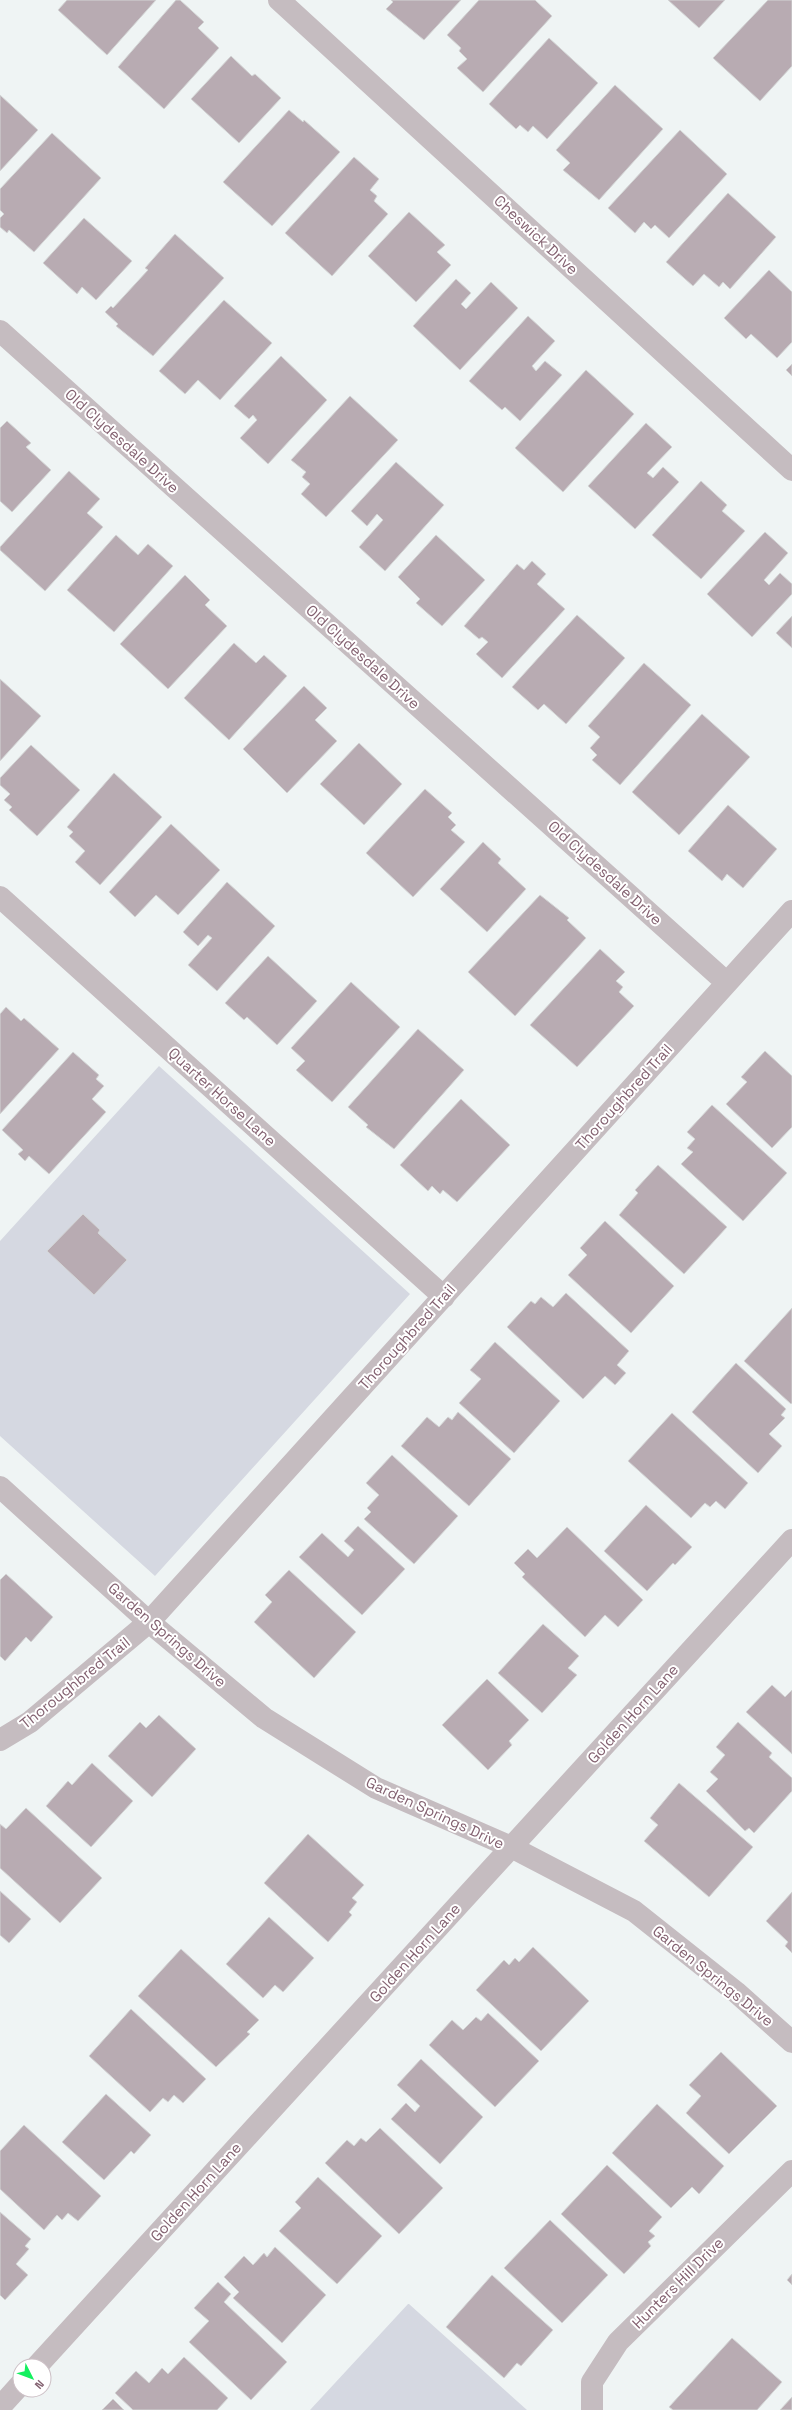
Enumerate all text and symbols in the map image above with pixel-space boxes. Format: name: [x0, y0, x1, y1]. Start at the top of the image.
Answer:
street label: Cheswick Drive: [490, 191, 582, 278]
street label: Old Clydesdale Drive: [61, 384, 183, 497]
street label: Old Clydesdale Drive: [302, 600, 424, 713]
street label: Old Clydesdale Drive: [544, 816, 666, 929]
street label: Thoroughbred Trail: [571, 1040, 676, 1154]
street label: Quarter Horse Lane: [164, 1043, 280, 1150]
street label: Thoroughbred Trail: [354, 1280, 459, 1394]
street label: Garden Springs Drive: [104, 1578, 230, 1691]
street label: Thoroughbred Trail: [16, 1632, 134, 1733]
street label: Golden Horn Lane: [583, 1660, 682, 1767]
street label: Garden Springs Drive: [363, 1772, 507, 1853]
street label: Golden Horn Lane: [365, 1899, 464, 2006]
street label: Garden Springs Drive: [649, 1921, 778, 2030]
street label: Golden Horn Lane: [146, 2138, 245, 2245]
street label: Hunters Hill Drive: [628, 2233, 727, 2332]
north arrow: [12, 2358, 52, 2398]
text: N: [32, 2377, 47, 2392]

